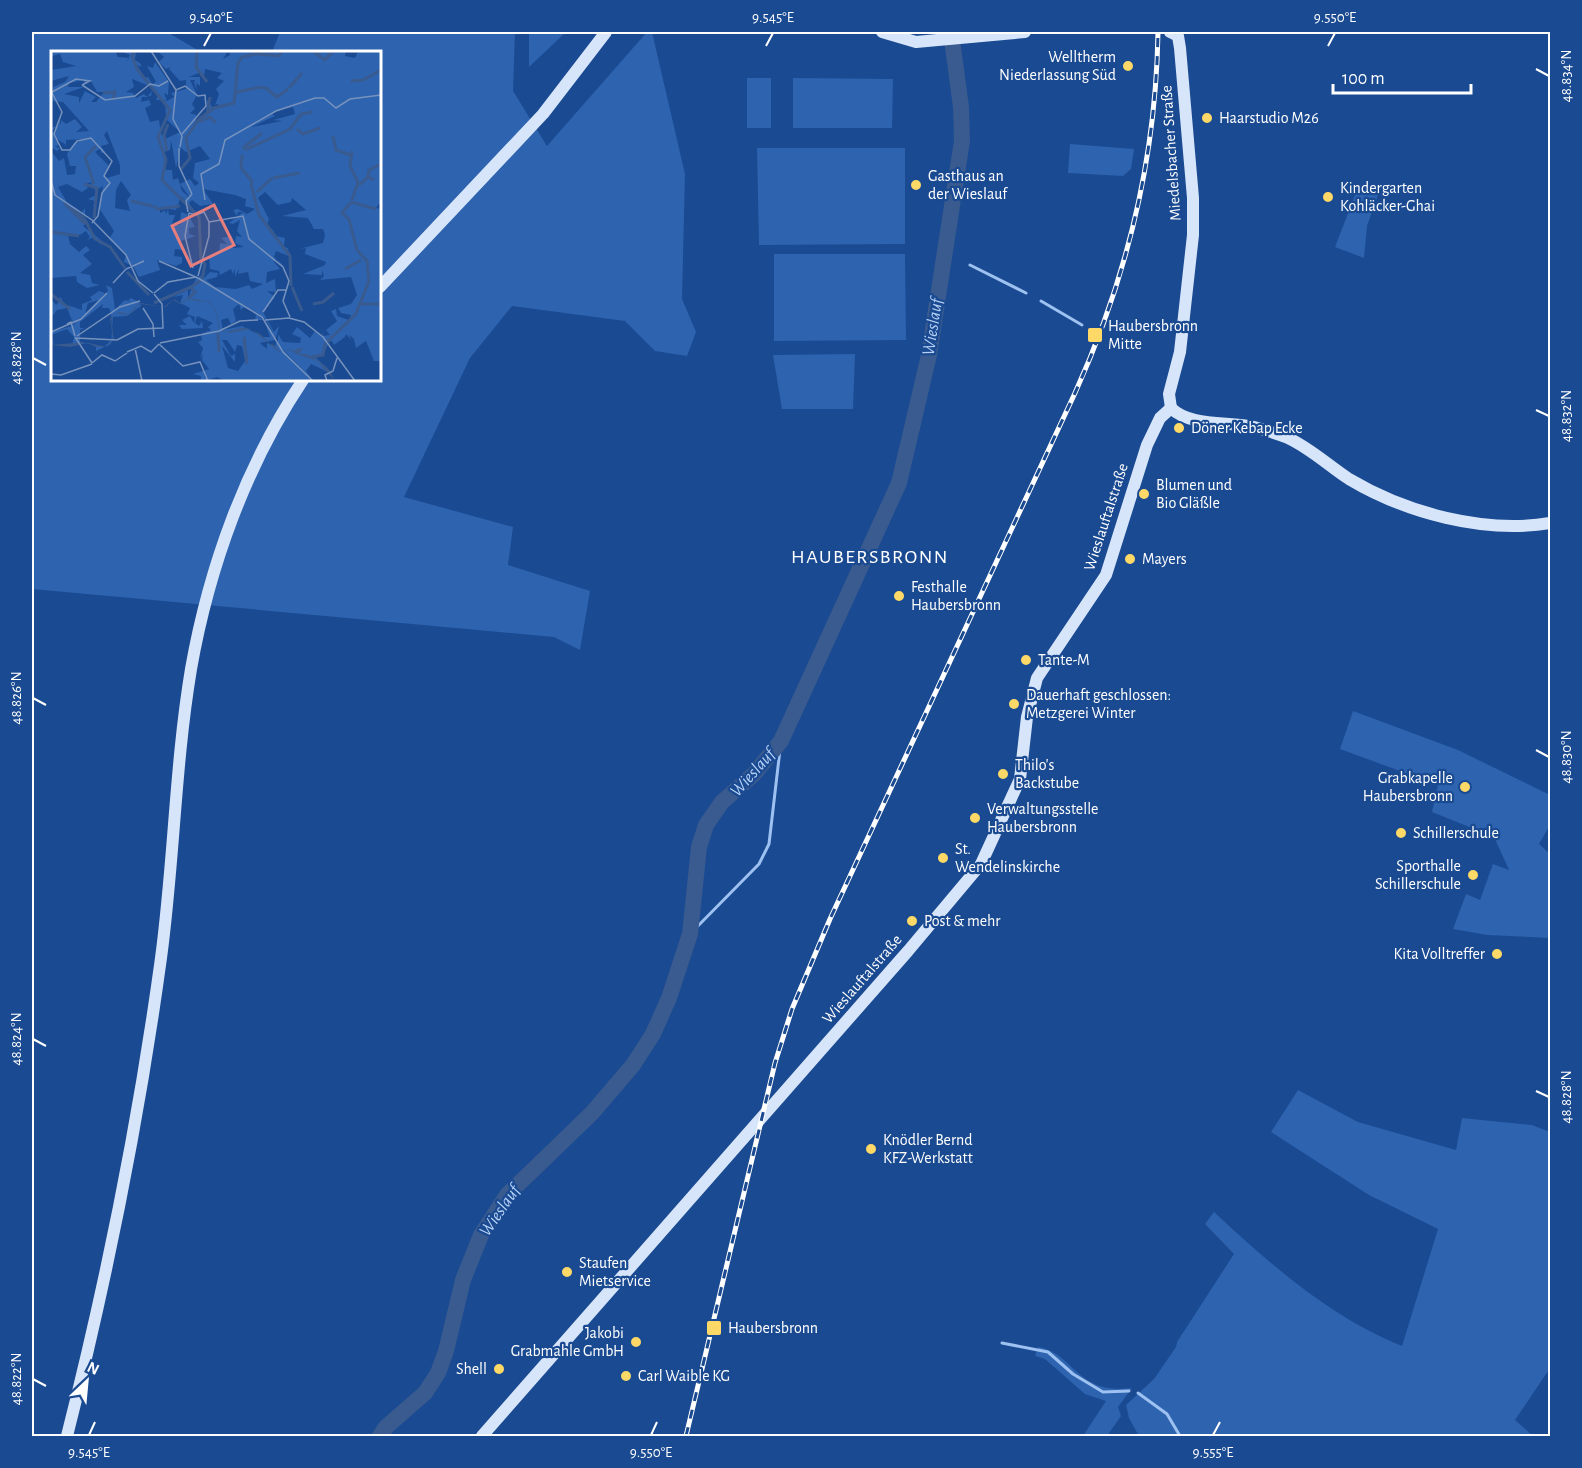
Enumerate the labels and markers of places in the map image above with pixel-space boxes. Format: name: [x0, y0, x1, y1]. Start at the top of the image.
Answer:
place label: Welltherm Niederlassung Süd: [999, 49, 1116, 83]
marker: Welltherm Niederlassung Süd: [1121, 59, 1135, 73]
place label: Haarstudio M26: [1219, 110, 1319, 126]
marker: Haarstudio M26: [1200, 111, 1214, 125]
place label: Gasthaus an der Wieslauf: [928, 168, 1008, 202]
marker: Gasthaus an der Wieslauf: [909, 178, 923, 192]
place label: Kindergarten Kohläcker-Ghai: [1340, 180, 1435, 214]
marker: Kindergarten Kohläcker-Ghai: [1321, 190, 1335, 204]
place label: Haubersbronn Mitte: [1108, 318, 1198, 352]
marker: Haubersbronn Mitte: [1086, 326, 1104, 344]
place label: Döner Kebap Ecke: [1191, 420, 1303, 436]
marker: Döner Kebap Ecke: [1172, 421, 1186, 435]
place label: Blumen und Bio Gläßle: [1156, 477, 1232, 511]
marker: Blumen und Bio Gläßle: [1137, 487, 1151, 501]
place label: Mayers: [1142, 551, 1187, 568]
marker: Mayers: [1123, 552, 1137, 566]
place label: Festhalle Haubersbronn: [911, 579, 1001, 613]
marker: Festhalle Haubersbronn: [892, 589, 906, 603]
place label: Tante-M: [1038, 652, 1090, 668]
marker: Tante-M: [1019, 653, 1033, 667]
place label: Dauerhaft geschlossen: Metzgerei Winter: [1026, 687, 1171, 721]
marker: Dauerhaft geschlossen: Metzgerei Winter: [1007, 697, 1021, 711]
place label: Thilo's Backstube: [1015, 757, 1079, 791]
marker: Thilo's Backstube: [996, 767, 1010, 781]
place label: Grabkapelle Haubersbronn: [1363, 770, 1453, 804]
marker: Grabkapelle Haubersbronn: [1458, 780, 1472, 794]
place label: Verwaltungsstelle Haubersbronn: [987, 801, 1098, 835]
marker: Verwaltungsstelle Haubersbronn: [968, 811, 982, 825]
place label: Schillerschule: [1413, 825, 1499, 841]
marker: Schillerschule: [1394, 826, 1408, 840]
place label: St. Wendelinskirche: [955, 841, 1060, 875]
marker: St. Wendelinskirche: [936, 851, 950, 865]
place label: Sporthalle Schillerschule: [1375, 858, 1461, 892]
marker: Sporthalle Schillerschule: [1466, 868, 1480, 882]
place label: Post & mehr: [924, 913, 1001, 929]
marker: Post & mehr: [905, 914, 919, 928]
place label: Kita Volltreffer: [1394, 946, 1486, 962]
marker: Kita Volltreffer: [1490, 947, 1504, 961]
place label: Knödler Bernd KFZ-Werkstatt: [883, 1132, 973, 1166]
marker: Knödler Bernd KFZ-Werkstatt: [864, 1142, 878, 1156]
place label: Staufen Mietservice: [579, 1255, 651, 1289]
marker: Staufen Mietservice: [560, 1265, 574, 1279]
marker: Haubersbronn: [705, 1319, 723, 1337]
place label: Haubersbronn: [728, 1320, 818, 1336]
place label: Jakobi Grabmahle GmbH: [511, 1325, 624, 1359]
marker: Jakobi Grabmahle GmbH: [629, 1335, 643, 1349]
place label: Shell: [456, 1361, 487, 1377]
marker: Shell: [492, 1362, 506, 1376]
place label: Carl Waible KG: [638, 1368, 730, 1384]
marker: Carl Waible KG: [619, 1369, 633, 1383]

